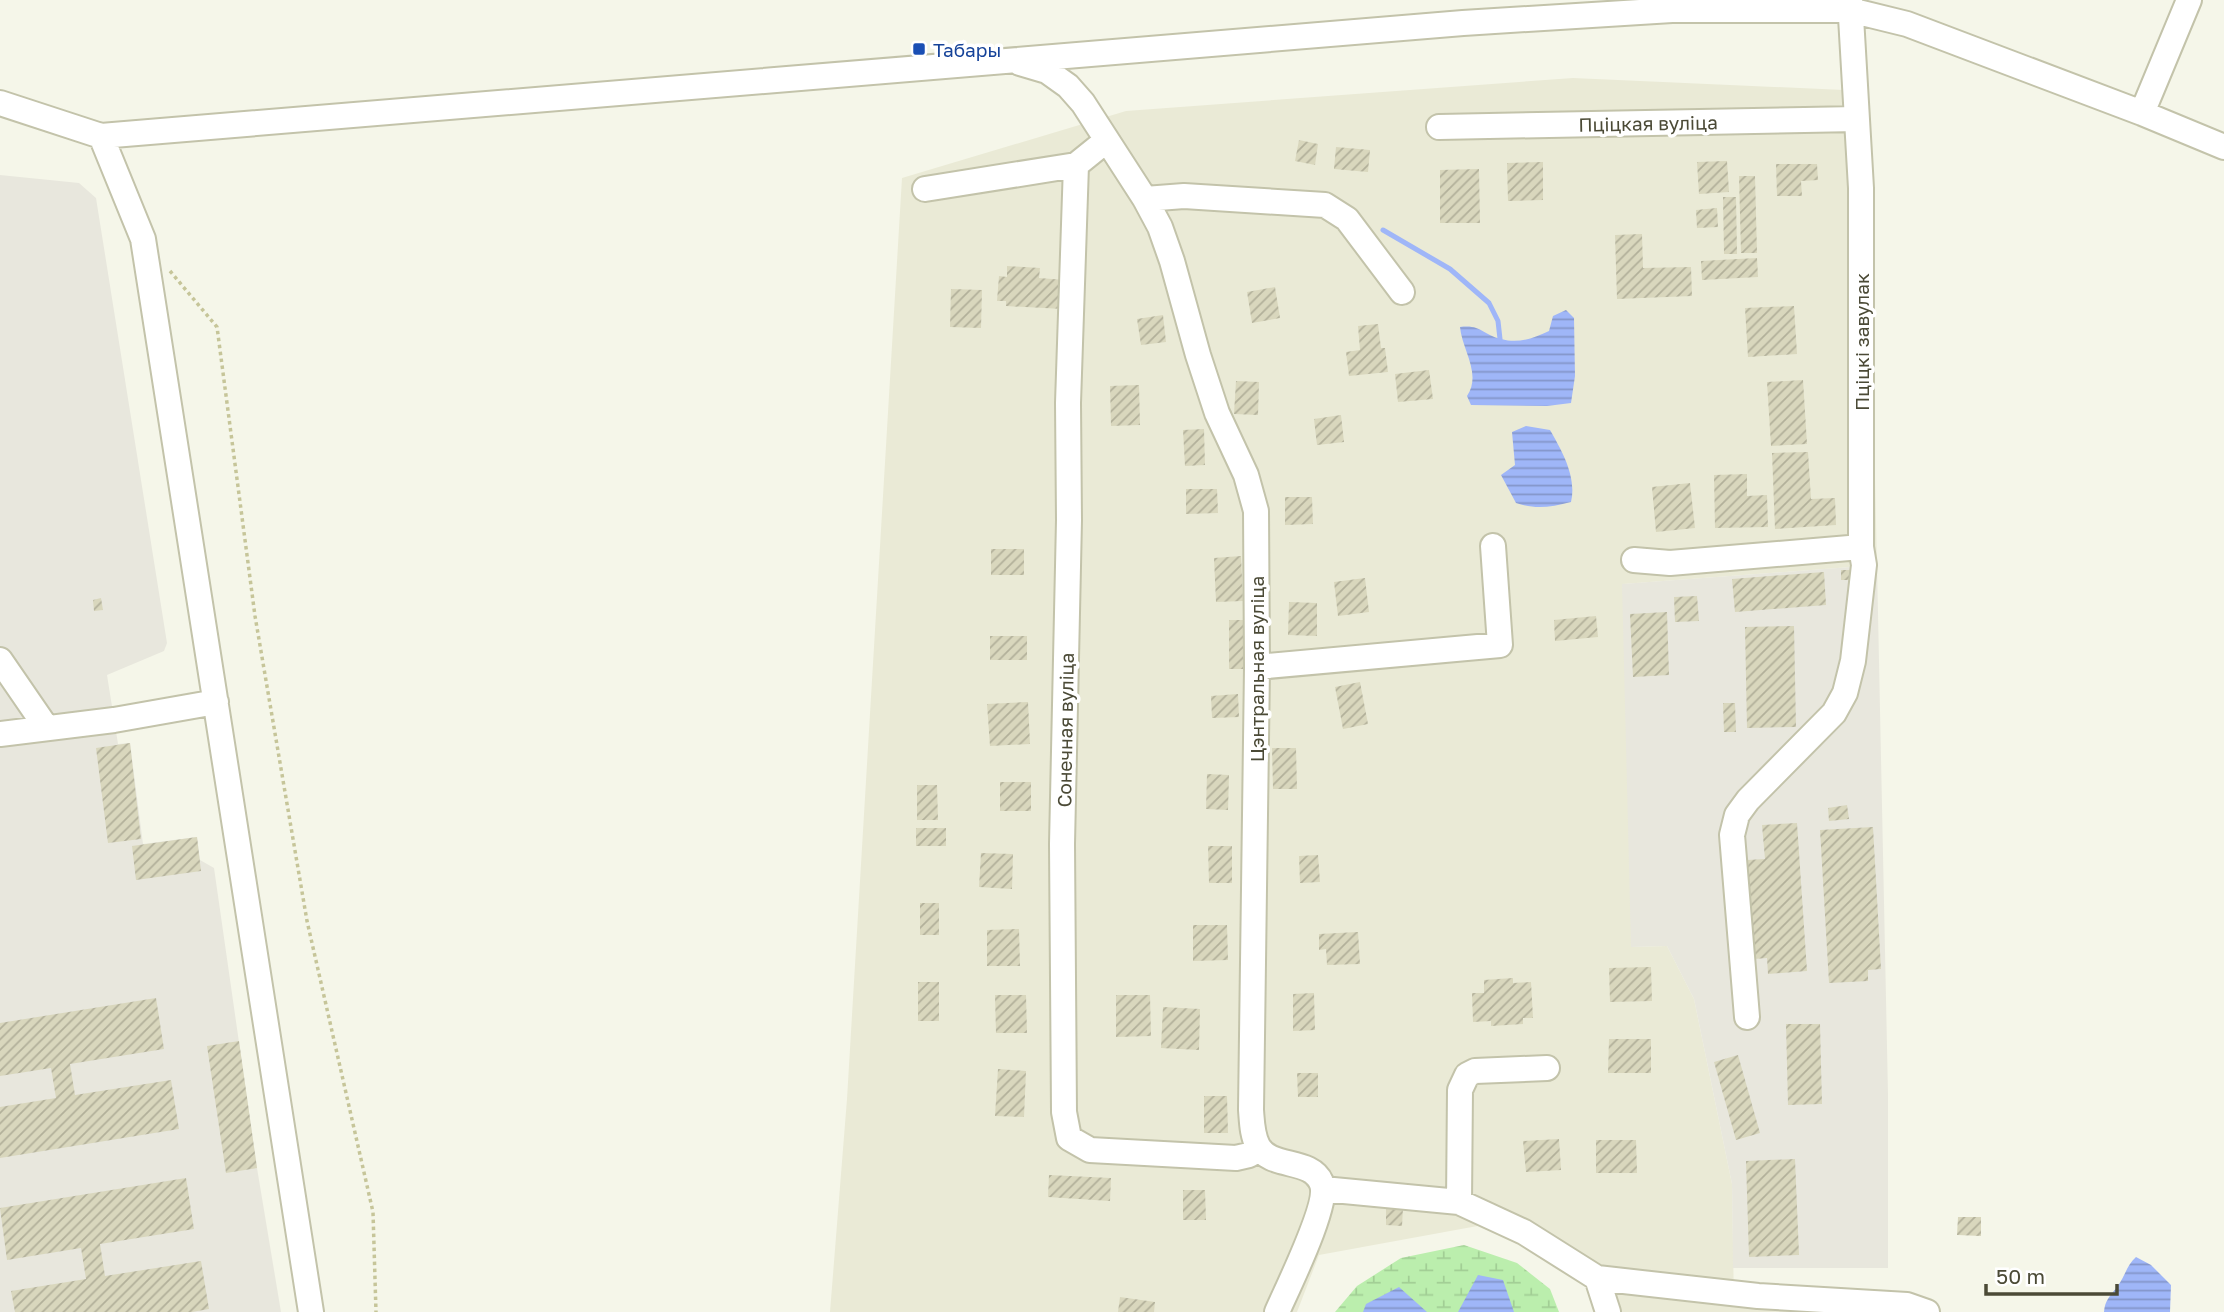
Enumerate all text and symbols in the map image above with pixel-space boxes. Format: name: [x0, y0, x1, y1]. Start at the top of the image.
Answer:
place label: Табары: [933, 38, 1001, 61]
marker: Табары: [911, 41, 927, 57]
street label: Пціцкая вуліца: [1578, 110, 1718, 136]
street label: Пціцкі завулак: [1850, 273, 1873, 411]
street label: Цэнтральная вуліца: [1245, 576, 1268, 762]
street label: Сонечная вуліца: [1052, 652, 1078, 808]
scale bar: [1986, 1252, 2117, 1296]
text: 50 m: [1996, 1263, 2045, 1289]

